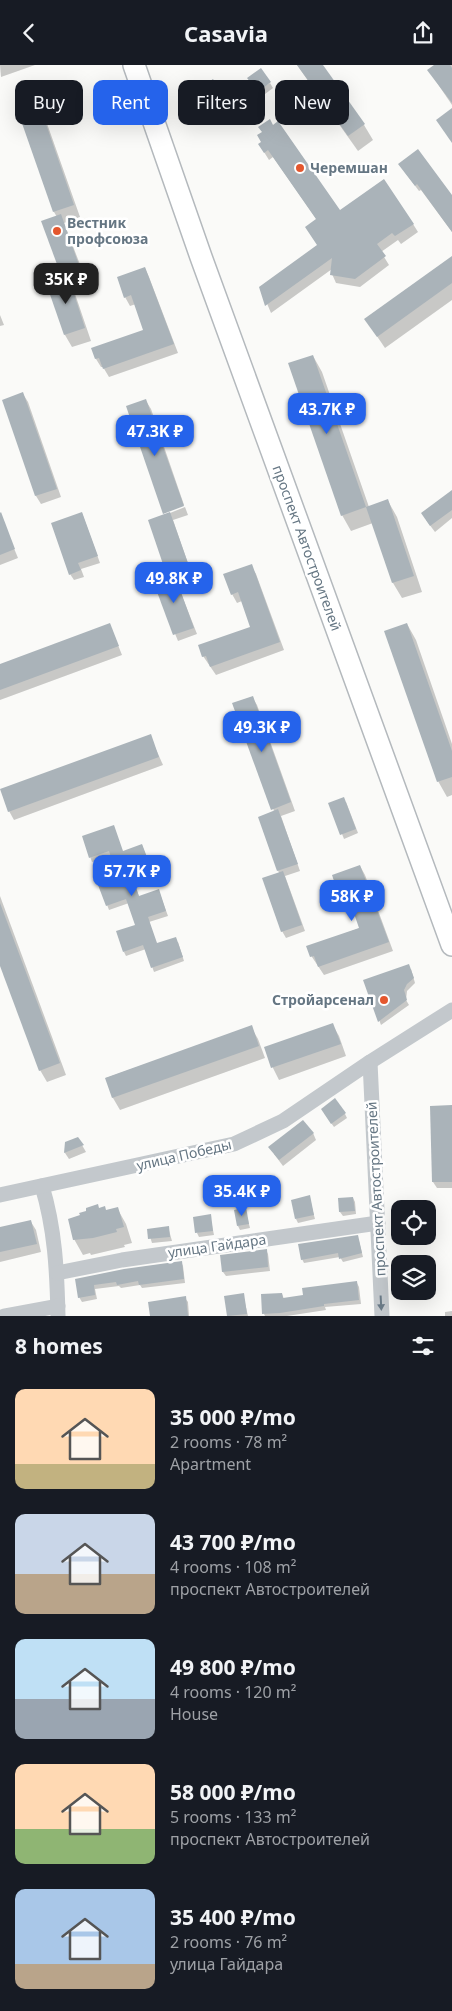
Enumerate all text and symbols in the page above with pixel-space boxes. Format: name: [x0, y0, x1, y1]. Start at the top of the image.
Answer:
text: Casavia: [184, 18, 268, 48]
icon: back: [15, 19, 43, 47]
icon: share: [409, 19, 437, 47]
chip: Buy: [15, 80, 83, 125]
chip: Rent: [93, 80, 168, 125]
chip: Filters: [178, 80, 265, 125]
chip: New: [275, 80, 349, 125]
place label: Черемшан: [310, 158, 388, 177]
marker: Черемшан: [294, 162, 306, 174]
place label: Вестник профсоюза: [67, 213, 148, 248]
marker: Вестник профсоюза: [51, 225, 63, 237]
pin: 35K ₽: [31, 263, 101, 305]
text: 35K ₽: [45, 268, 87, 290]
pin: 43.7K ₽: [281, 393, 373, 435]
text: 43.7K ₽: [299, 398, 355, 420]
pin: 47.3K ₽: [109, 415, 201, 457]
text: 47.3K ₽: [127, 420, 183, 442]
street label: проспект Автостроителей: [269, 462, 346, 633]
pin: 49.8K ₽: [128, 561, 220, 604]
text: 49.8K ₽: [146, 567, 202, 589]
pin: 49.3K ₽: [216, 711, 308, 753]
text: 49.3K ₽: [234, 716, 290, 738]
pin: 57.7K ₽: [86, 855, 178, 897]
text: 57.7K ₽: [104, 860, 160, 882]
pin: 58K ₽: [317, 879, 387, 922]
text: 58K ₽: [331, 885, 373, 907]
place label: Стройарсенал: [272, 990, 374, 1009]
marker: Стройарсенал: [378, 994, 390, 1006]
street label: проспект Автостроителей: [361, 1101, 390, 1277]
street label: улица Победы: [135, 1134, 233, 1175]
pin: 35.4K ₽: [196, 1175, 288, 1217]
text: 35.4K ₽: [214, 1180, 270, 1202]
map controls: [391, 1200, 436, 1300]
button: locate: [391, 1200, 436, 1245]
street label: улица Гайдара: [167, 1229, 267, 1262]
button: layers: [391, 1255, 436, 1300]
one-way arrow: [378, 1295, 386, 1311]
text: 8 homes: [15, 1332, 103, 1360]
icon: filters: [409, 1332, 437, 1360]
text: 35 000 ₽/mo: [170, 1403, 296, 1431]
icon: home: [55, 1409, 115, 1469]
text: 2 rooms · 78 m²: [170, 1431, 287, 1453]
text: Apartment: [170, 1453, 251, 1475]
text: 43 700 ₽/mo: [170, 1528, 296, 1556]
icon: home: [55, 1534, 115, 1594]
text: 4 rooms · 108 m²: [170, 1556, 296, 1578]
text: проспект Автостроителей: [170, 1578, 370, 1600]
text: 49 800 ₽/mo: [170, 1653, 296, 1681]
icon: home: [55, 1659, 115, 1719]
text: 4 rooms · 120 m²: [170, 1681, 296, 1703]
text: House: [170, 1703, 218, 1725]
text: 58 000 ₽/mo: [170, 1778, 296, 1806]
icon: home: [55, 1784, 115, 1844]
text: 5 rooms · 133 m²: [170, 1806, 296, 1828]
text: проспект Автостроителей: [170, 1828, 370, 1850]
text: 35 400 ₽/mo: [170, 1903, 296, 1931]
icon: home: [55, 1909, 115, 1969]
text: 2 rooms · 76 m²: [170, 1931, 287, 1953]
text: улица Гайдара: [170, 1953, 283, 1975]

